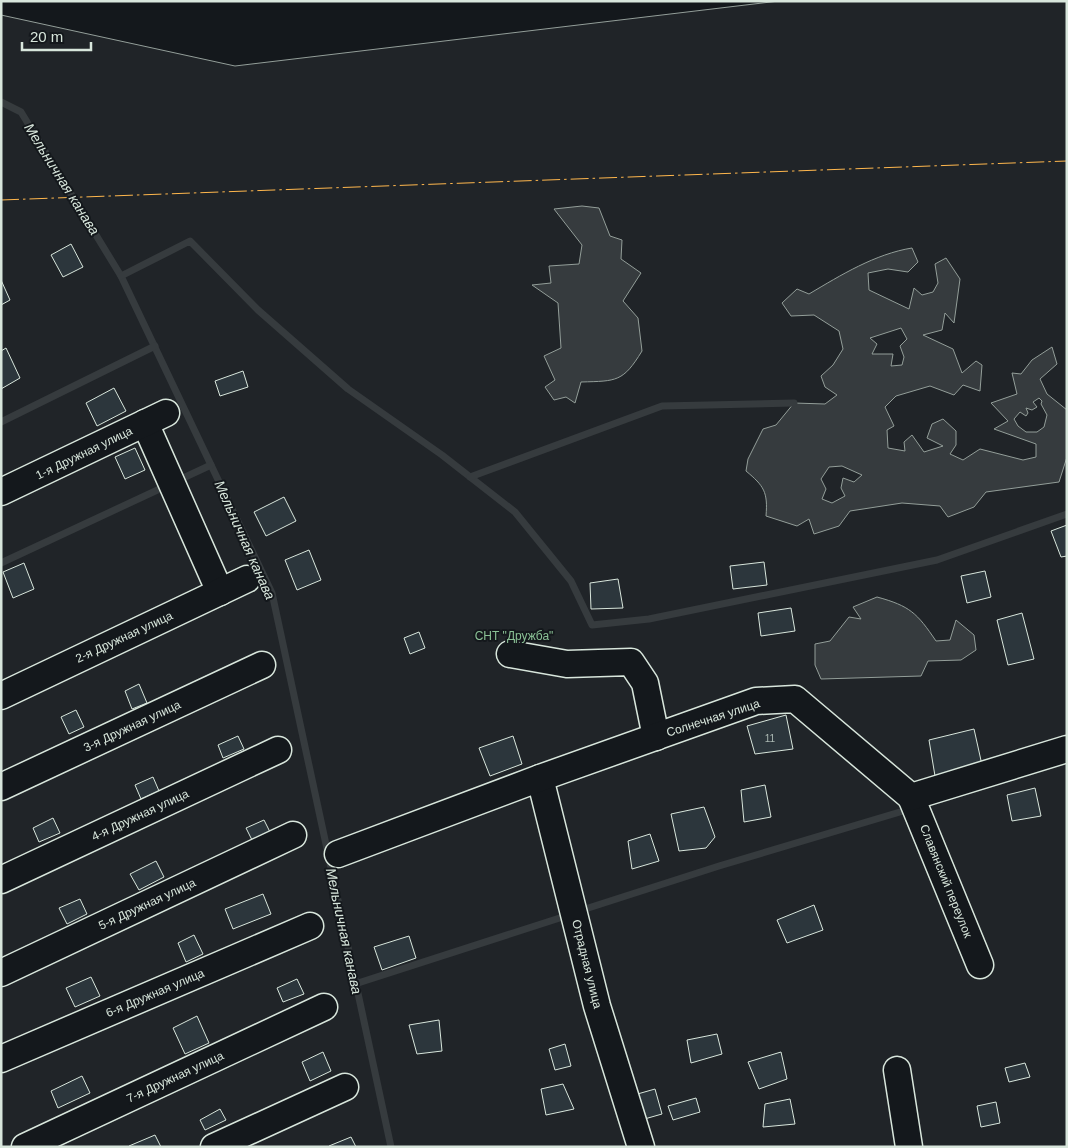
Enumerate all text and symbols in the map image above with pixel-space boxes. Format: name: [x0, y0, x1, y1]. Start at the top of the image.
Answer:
scale bar: [22, 20, 91, 52]
text: 20 m: [30, 28, 63, 45]
water label: Мельничная канава: [21, 120, 103, 238]
street label: 1-я Дружная улица: [34, 423, 135, 482]
water label: Мельничная канава: [212, 478, 279, 602]
street label: 2-я Дружная улица: [73, 608, 175, 666]
park label: СНТ "Дружба": [475, 629, 553, 643]
street label: Солнечная улица: [665, 696, 762, 740]
street label: 3-я Дружная улица: [81, 697, 183, 755]
house number: 11: [765, 733, 776, 744]
street label: 4-я Дружная улица: [89, 786, 191, 844]
street label: Славянский переулок: [917, 822, 975, 940]
water label: Мельничная канава: [323, 866, 365, 996]
street label: 5-я Дружная улица: [96, 875, 198, 933]
street label: Отрадная улица: [569, 918, 605, 1010]
street label: 6-я Дружная улица: [104, 966, 207, 1020]
street label: 7-я Дружная улица: [124, 1048, 226, 1106]

